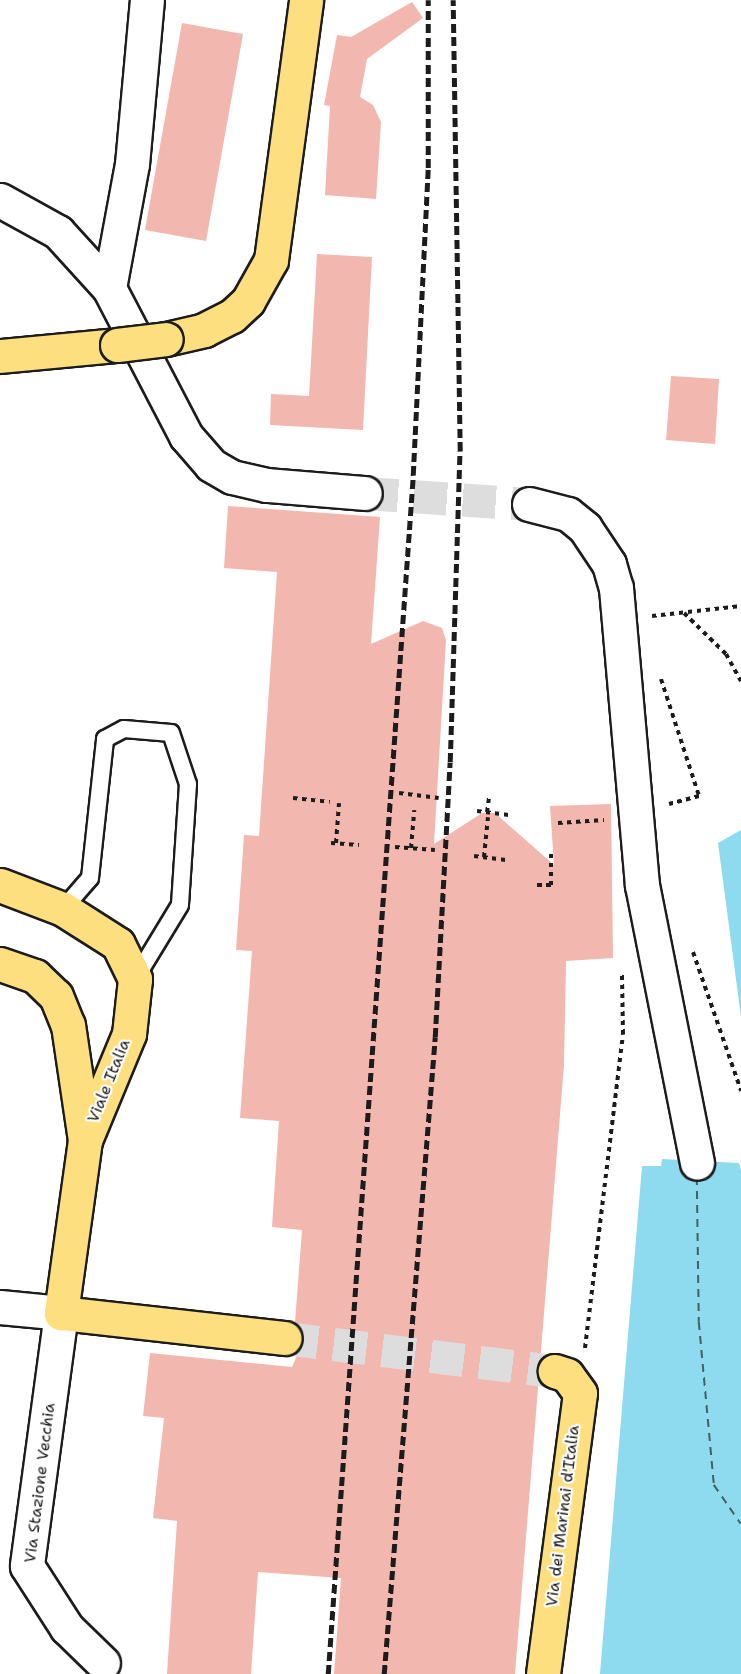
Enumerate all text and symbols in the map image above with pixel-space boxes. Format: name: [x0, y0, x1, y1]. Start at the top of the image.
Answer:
street label: Viale Italia: [84, 1037, 134, 1125]
street label: Via Stazione Vecchia: [21, 1402, 59, 1564]
street label: Via dei Marinai d'Italia: [542, 1424, 584, 1608]

